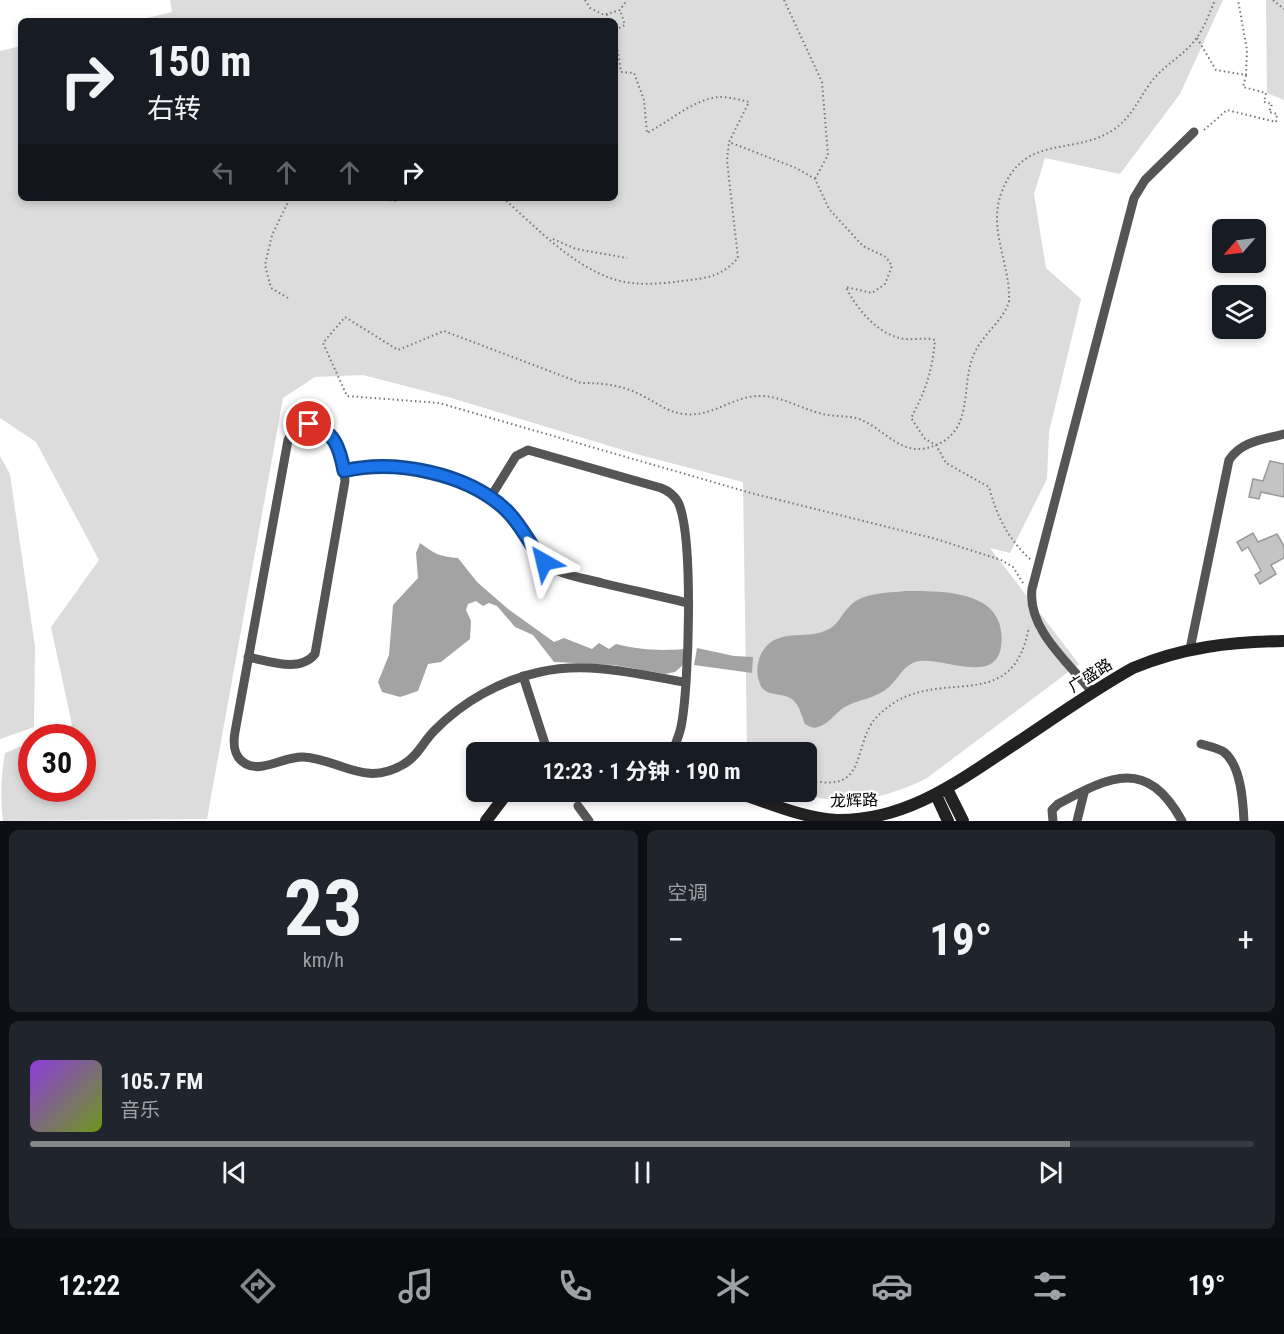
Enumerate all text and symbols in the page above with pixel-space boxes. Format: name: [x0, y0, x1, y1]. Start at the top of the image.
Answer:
text: 150 m: [147, 37, 252, 86]
icon: right: [48, 42, 126, 120]
text: 右转: [147, 93, 201, 125]
icon: left: [207, 156, 240, 189]
icon: ahead: [270, 156, 303, 189]
icon: ahead: [333, 156, 366, 189]
icon: right: [396, 156, 429, 189]
north arrow: [1212, 219, 1266, 273]
map controls: [1212, 219, 1266, 339]
button: layers: [1212, 285, 1266, 339]
pin: [283, 398, 334, 449]
icon: arrive: [292, 407, 325, 440]
position arrow: [512, 530, 576, 594]
street label: 广盛路: [1065, 655, 1116, 696]
speed limit sign: 30: [18, 724, 96, 802]
text: 12:23 · 1 分钟 · 190 m: [542, 759, 741, 784]
street label: 龙辉路: [830, 790, 878, 811]
text: 23: [284, 863, 363, 954]
text: 空调: [668, 881, 708, 905]
text: 19°: [929, 913, 992, 966]
text: −: [668, 920, 684, 959]
text: +: [1238, 920, 1254, 959]
text: km/h: [303, 948, 344, 972]
text: 105.7 FM: [120, 1069, 203, 1094]
text: 音乐: [120, 1098, 160, 1122]
icon: previous: [218, 1156, 251, 1189]
icon: pause: [626, 1156, 659, 1189]
icon: next: [1034, 1156, 1067, 1189]
icon: directions: [237, 1265, 279, 1307]
icon: music: [395, 1265, 437, 1307]
icon: phone: [554, 1265, 596, 1307]
icon: climate: [712, 1265, 754, 1307]
icon: car: [871, 1265, 913, 1307]
icon: filters: [1029, 1265, 1071, 1307]
text: 12:22: [58, 1270, 120, 1302]
text: 19°: [1188, 1270, 1226, 1302]

